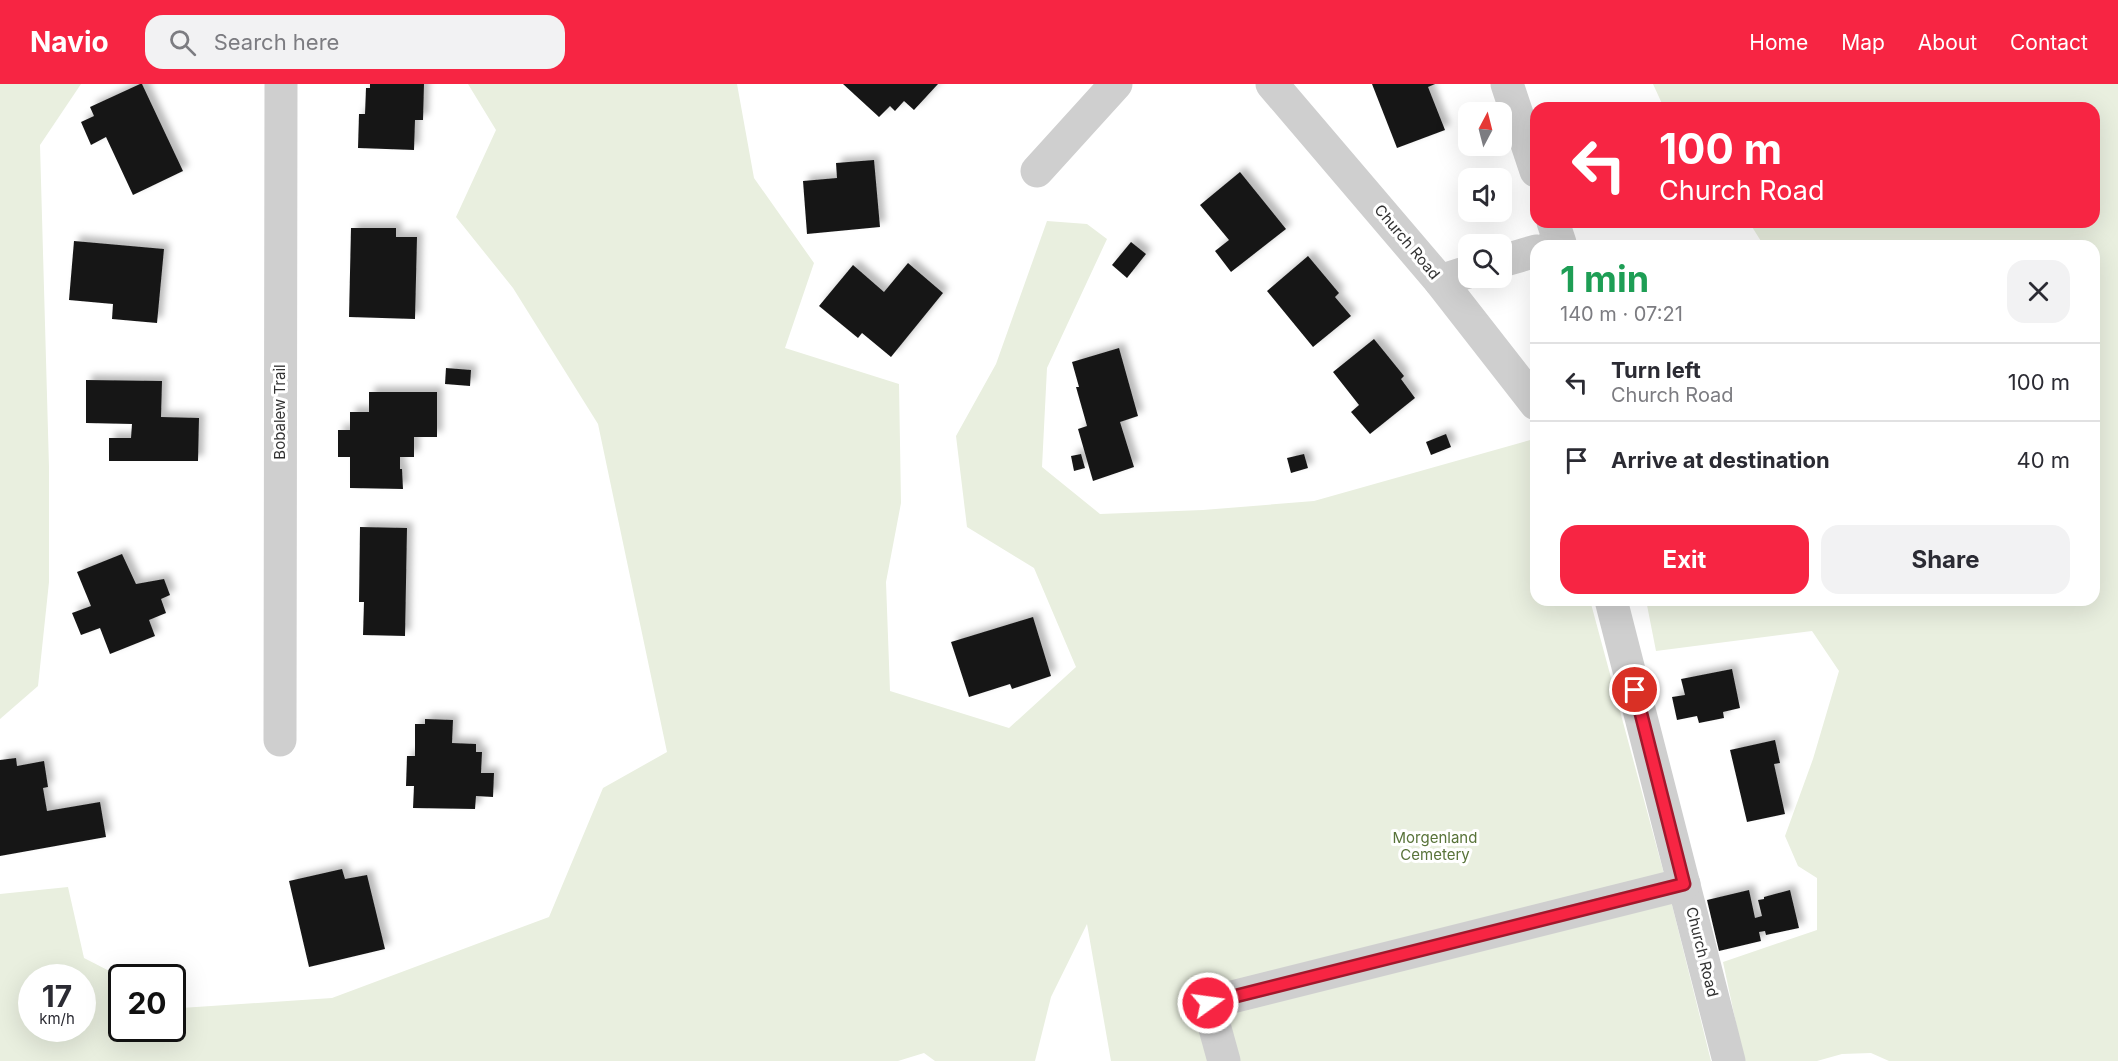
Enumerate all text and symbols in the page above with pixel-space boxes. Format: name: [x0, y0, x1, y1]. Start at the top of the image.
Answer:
search box: [145, 15, 565, 69]
text: Navio: [30, 25, 109, 59]
icon: search: [166, 26, 199, 59]
text: Search here: [214, 29, 339, 55]
text: Home: [1749, 30, 1808, 55]
text: Map: [1841, 30, 1885, 55]
text: About: [1918, 30, 1977, 55]
text: Contact: [2010, 30, 2088, 55]
north arrow: [1458, 102, 1512, 156]
map controls: [1458, 102, 1512, 288]
text: 100 m: [1659, 123, 1782, 174]
icon: left: [1560, 126, 1638, 204]
button: sound: [1458, 168, 1512, 222]
text: Church Road: [1659, 174, 1824, 207]
street label: Church Road: [1371, 200, 1444, 283]
button: search: [1458, 234, 1512, 288]
text: 1 min: [1560, 257, 1649, 301]
button: close: [2007, 260, 2070, 323]
text: 140 m · 07:21: [1560, 302, 1683, 326]
text: Turn left: [1611, 357, 1701, 383]
street label: Bobalew Trail: [270, 364, 289, 460]
icon: left: [1560, 366, 1593, 399]
text: 100 m: [2008, 369, 2070, 395]
text: Church Road: [1611, 383, 1734, 407]
icon: arrive: [1560, 444, 1593, 477]
text: Arrive at destination: [1611, 447, 1830, 473]
text: 40 m: [2016, 447, 2070, 473]
button: Exit: [1560, 525, 1809, 594]
button: Share: [1821, 525, 2070, 594]
pin: [1609, 664, 1660, 715]
icon: arrive: [1618, 673, 1651, 706]
park label: Morgenland Cemetery: [1393, 828, 1477, 864]
street label: Church Road: [1682, 905, 1723, 999]
speed limit sign: 20: [108, 964, 186, 1042]
position arrow: [1176, 971, 1240, 1035]
text: 17: [42, 978, 72, 1014]
text: km/h: [39, 1009, 75, 1028]

